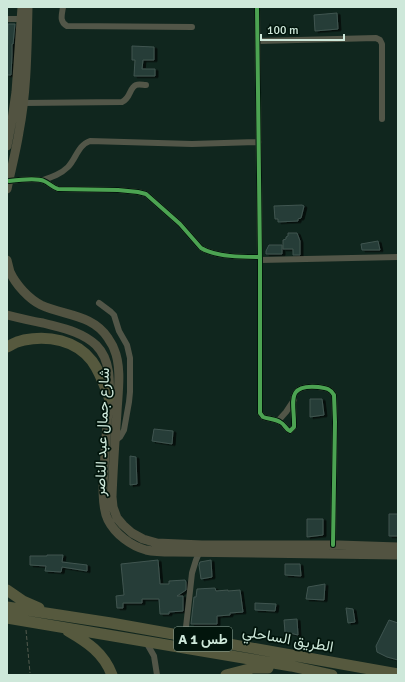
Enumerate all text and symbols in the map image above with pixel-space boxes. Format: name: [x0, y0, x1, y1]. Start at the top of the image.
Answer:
scale bar: [261, 16, 344, 42]
text: 100 m: [267, 23, 299, 38]
street label: شارع جمال عبد الناصر: [91, 367, 115, 498]
street label: الطريق الساحلي: [240, 622, 335, 660]
road number: A 1 طس: [174, 627, 232, 651]

